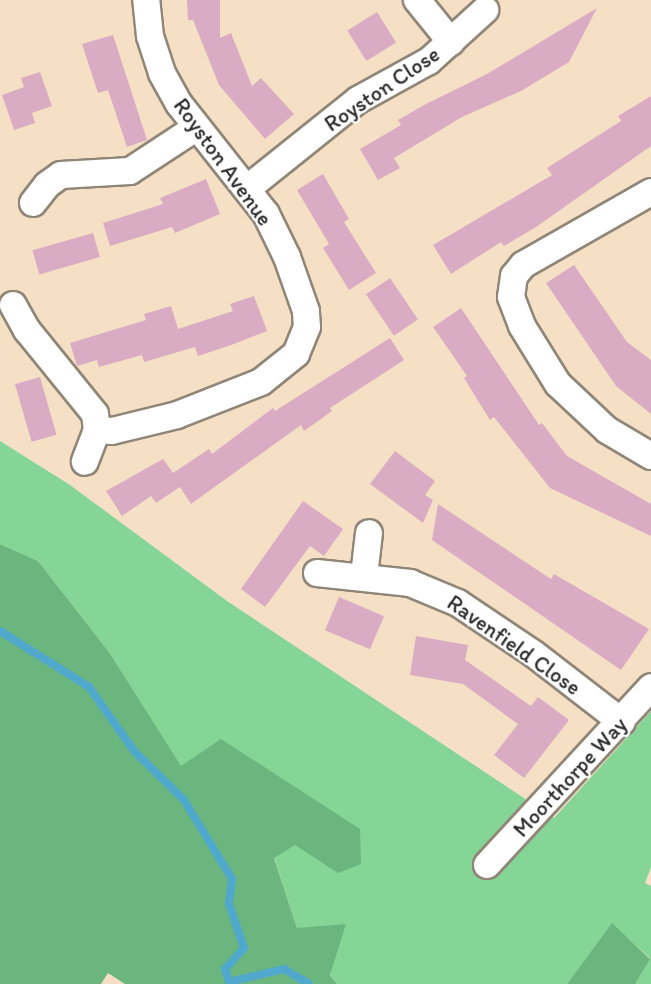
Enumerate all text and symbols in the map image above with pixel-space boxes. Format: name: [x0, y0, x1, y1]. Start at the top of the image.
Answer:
street label: Royston Close: [319, 41, 445, 137]
street label: Royston Avenue: [168, 94, 278, 230]
street label: Ravenfield Close: [442, 589, 586, 701]
street label: Moorthorpe Way: [508, 712, 632, 842]

